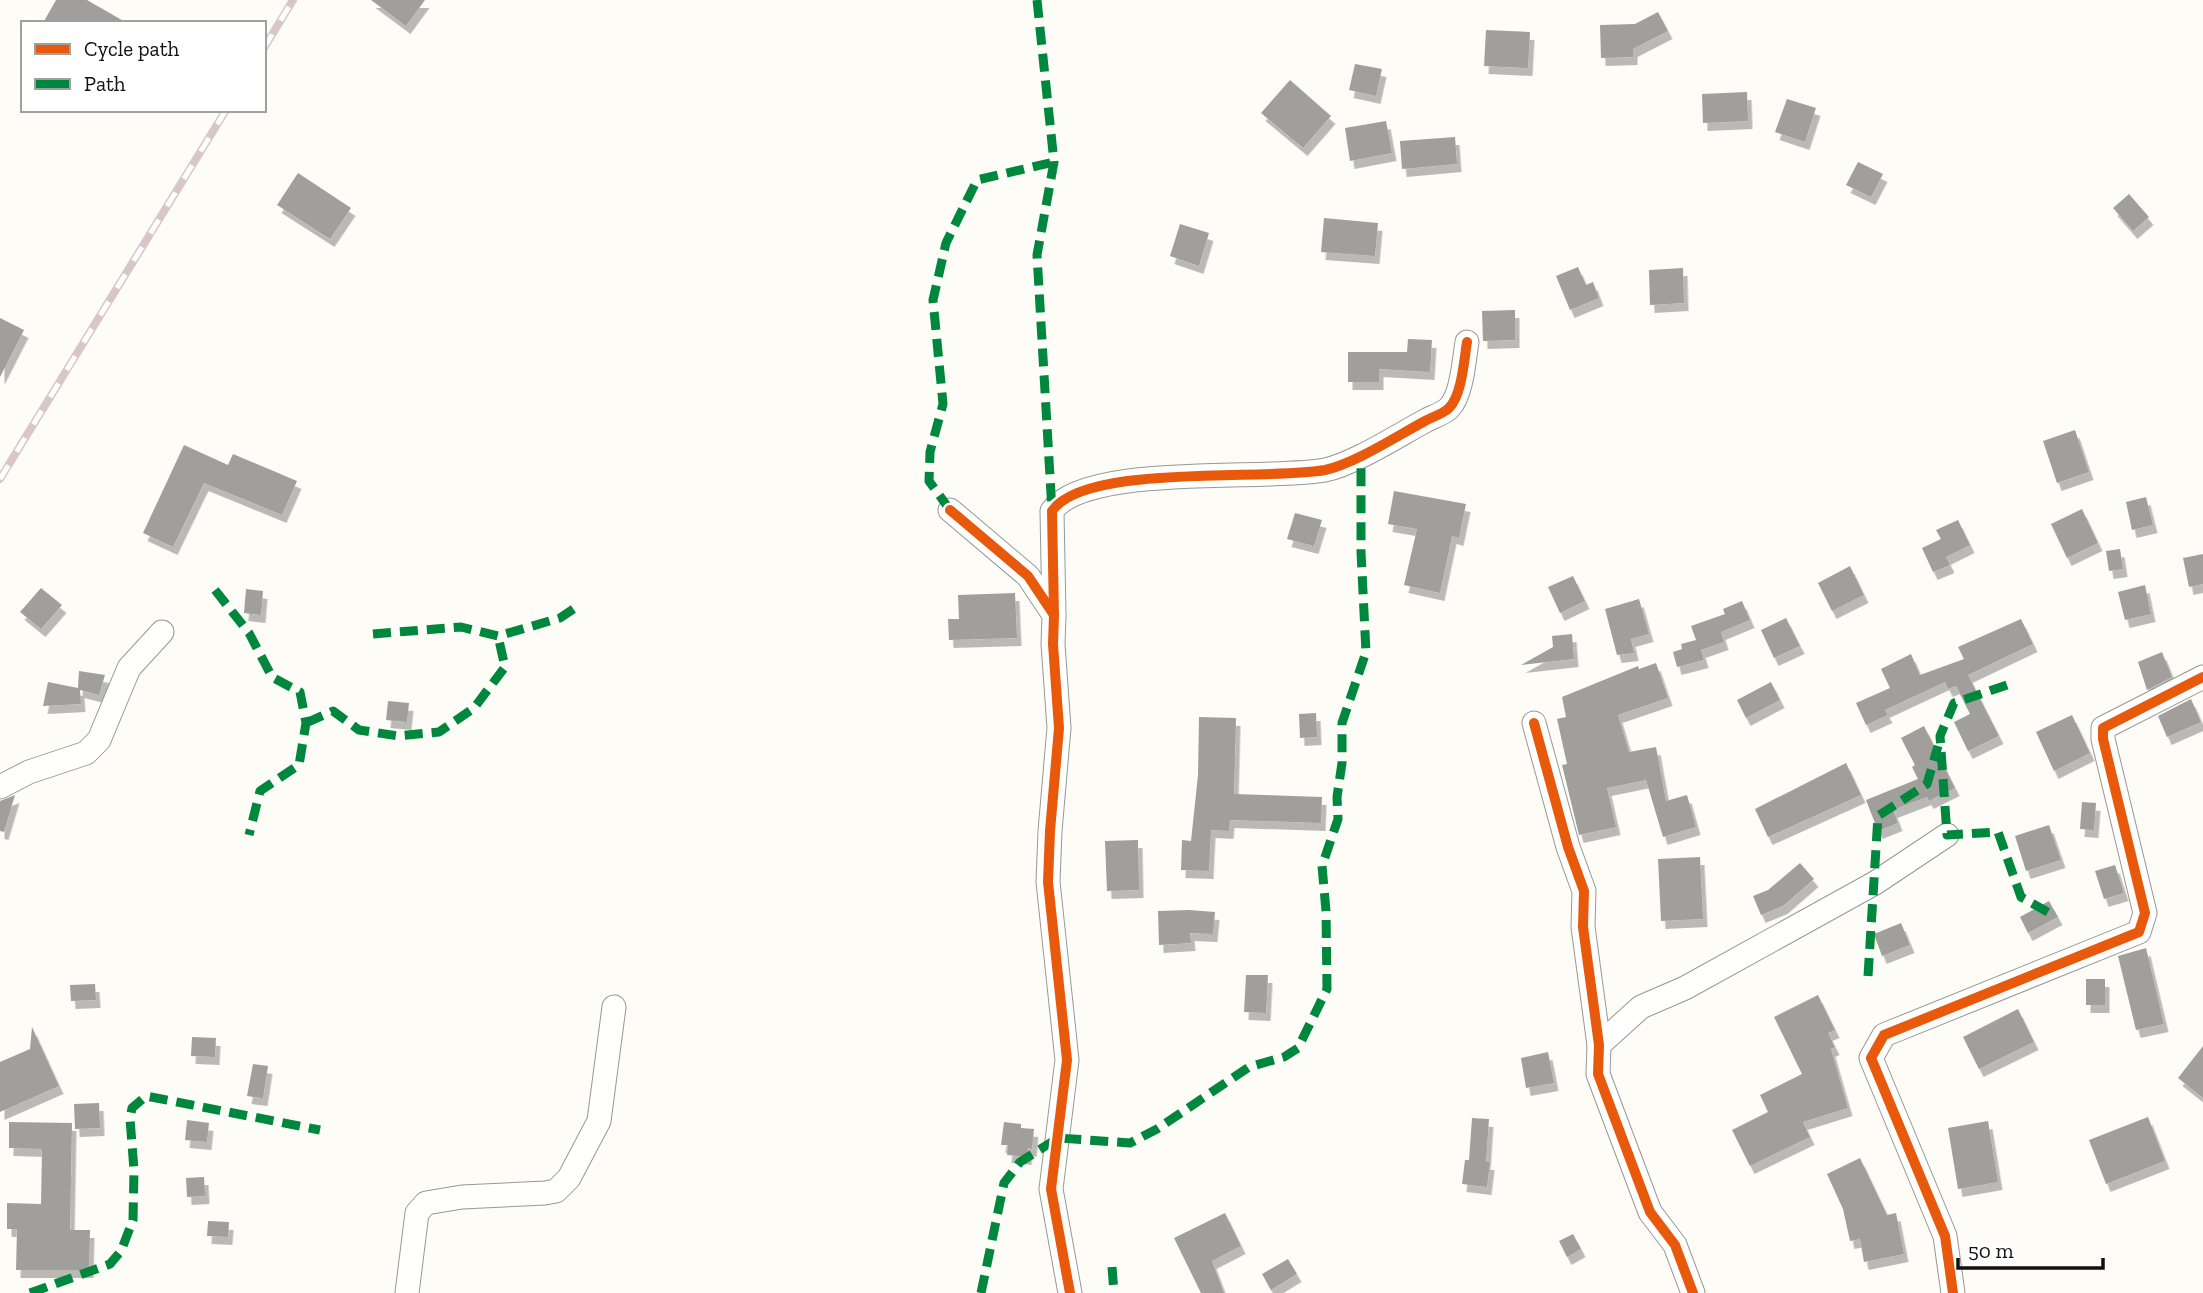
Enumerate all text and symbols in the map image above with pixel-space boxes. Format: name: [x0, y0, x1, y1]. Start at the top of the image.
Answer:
legend: [21, 21, 266, 112]
text: Cycle path: [84, 36, 179, 61]
text: Path: [84, 71, 126, 96]
scale bar: [1958, 1226, 2103, 1270]
text: 50 m: [1968, 1238, 2014, 1263]

